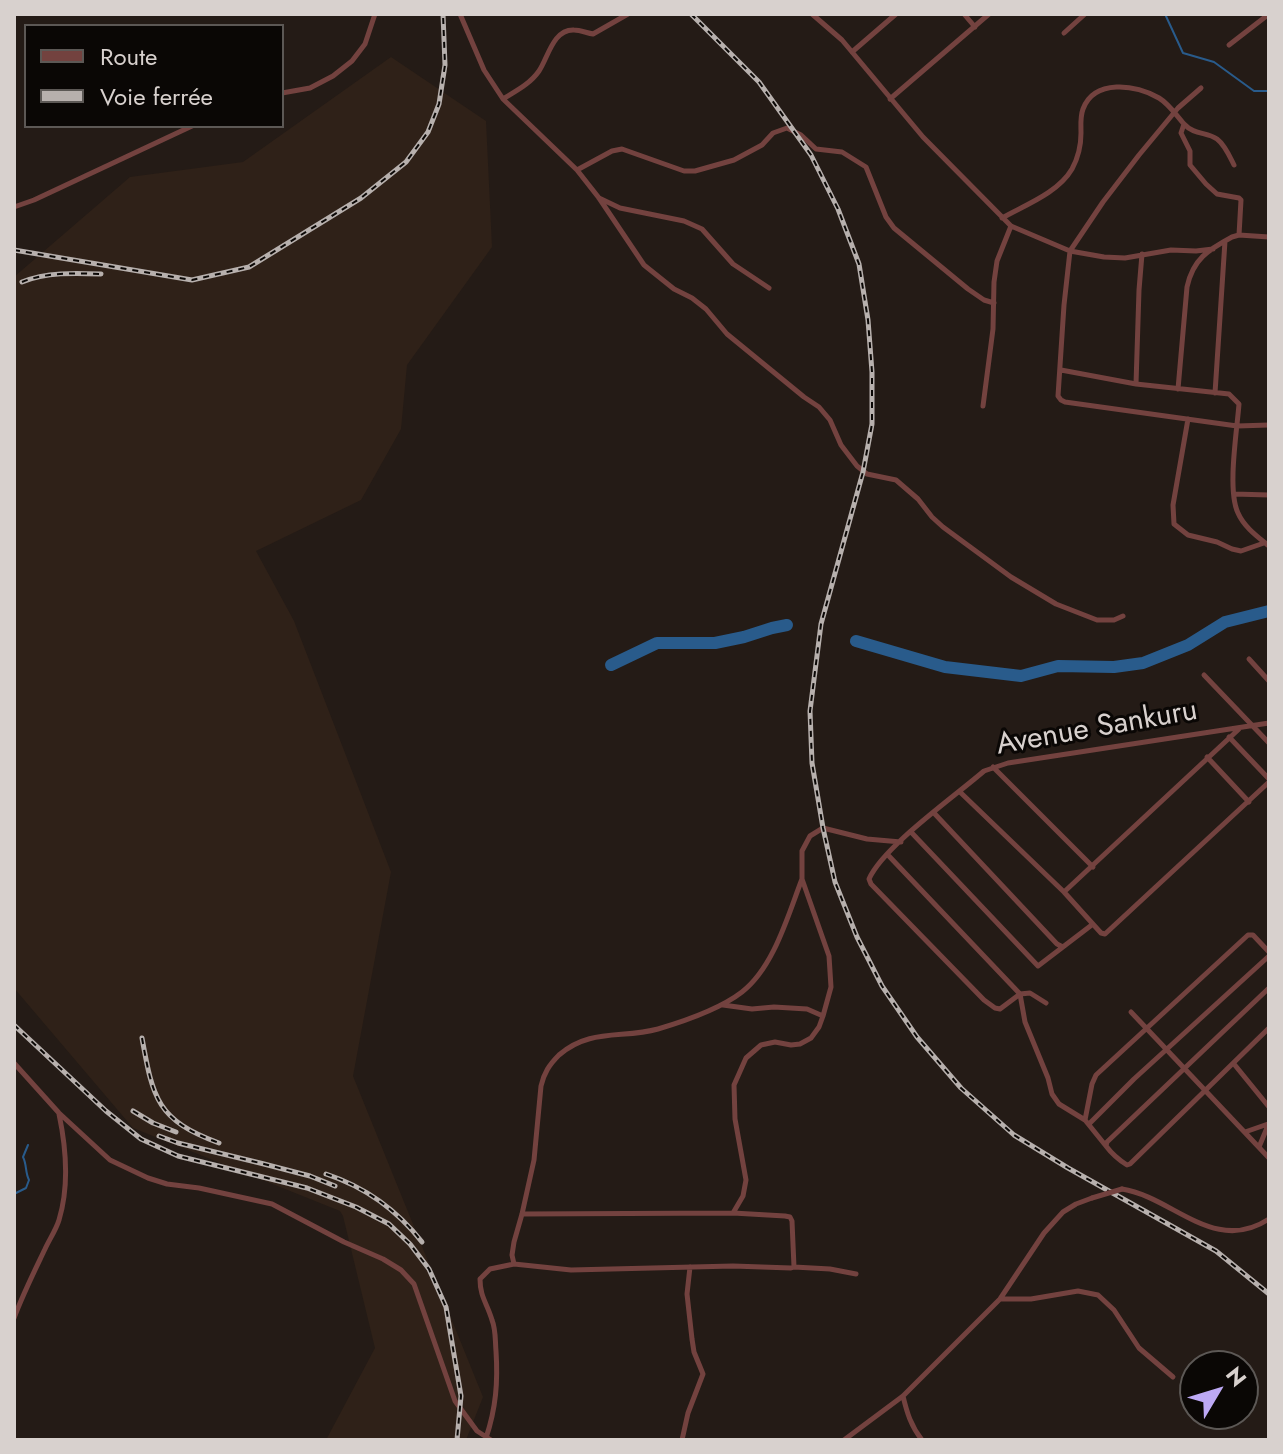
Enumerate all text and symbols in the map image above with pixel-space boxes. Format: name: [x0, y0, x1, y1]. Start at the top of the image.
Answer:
legend: [24, 24, 284, 128]
text: Route: [100, 39, 157, 74]
text: Voie ferrée: [100, 79, 213, 114]
street label: Avenue Sankuru: [994, 694, 1200, 764]
north arrow: [1179, 1350, 1259, 1430]
text: N: [1218, 1360, 1254, 1393]

